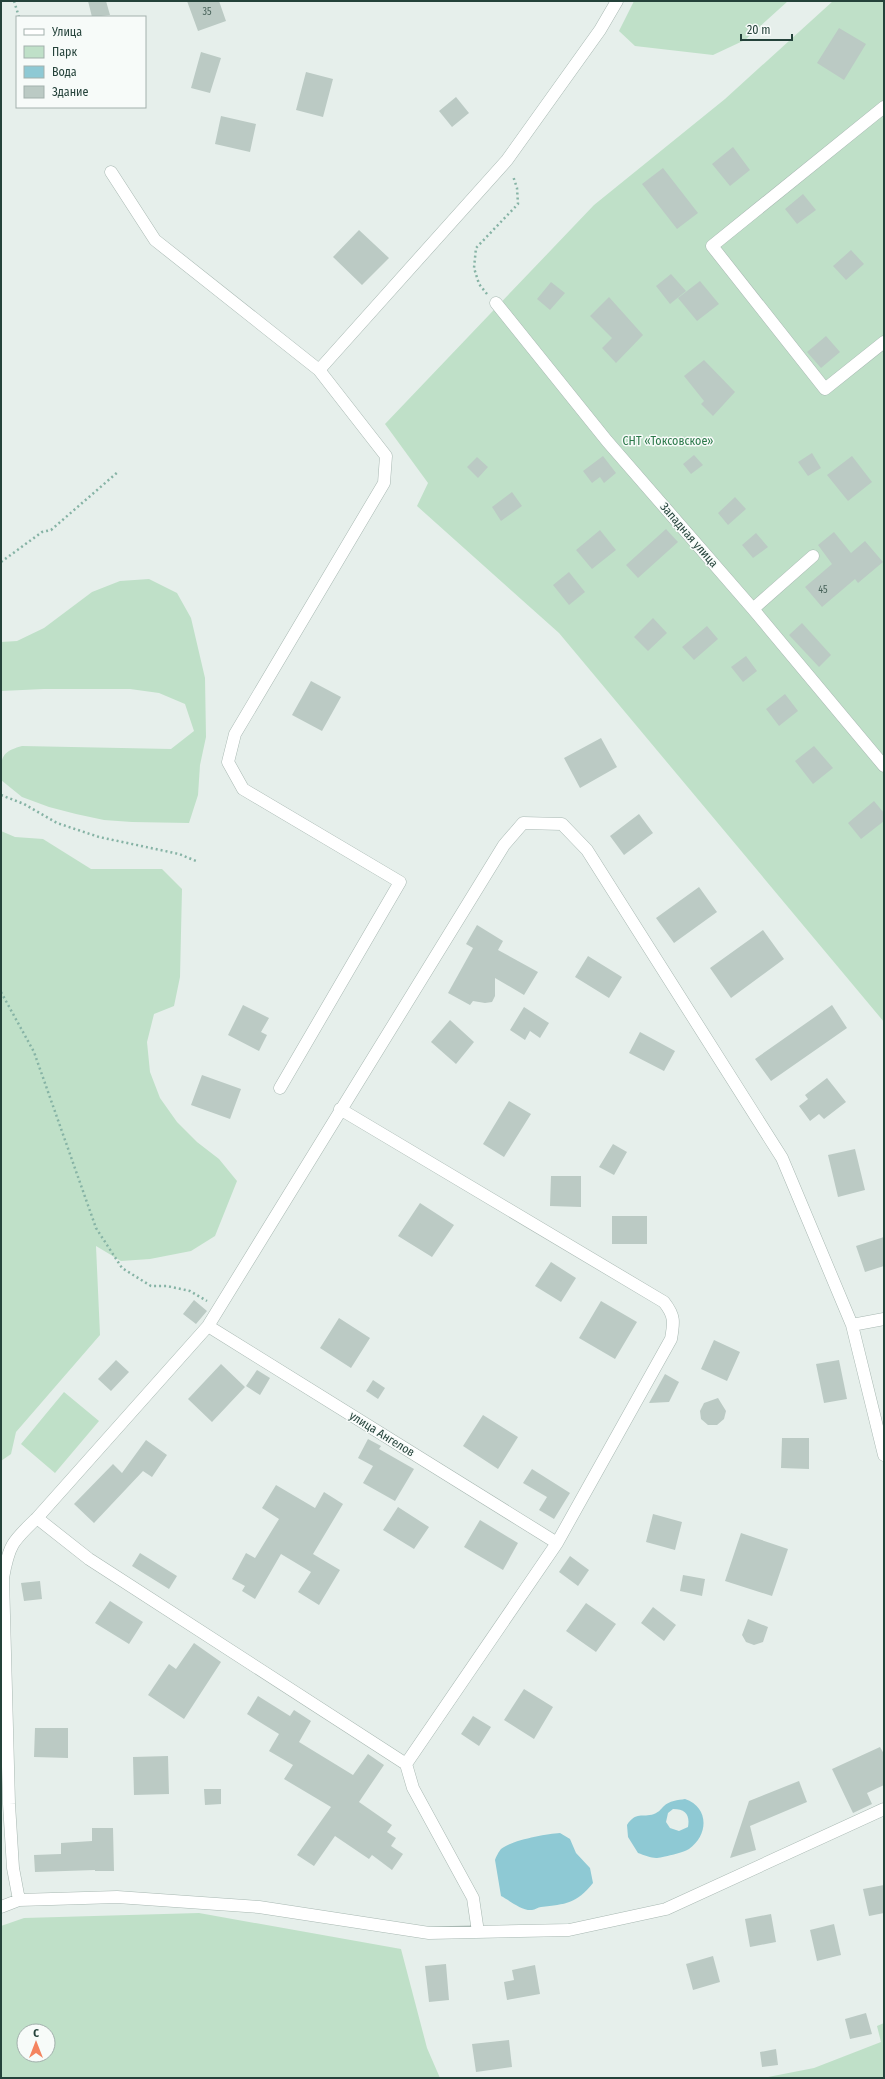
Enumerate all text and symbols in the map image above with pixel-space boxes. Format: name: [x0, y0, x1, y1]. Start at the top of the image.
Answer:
house number: 35: [202, 6, 212, 18]
legend: [16, 16, 146, 108]
scale bar: [741, 16, 792, 42]
text: 20 m: [747, 23, 771, 37]
text: Улица: [51, 25, 82, 39]
text: Парк: [52, 45, 78, 59]
text: Вода: [52, 65, 77, 79]
text: Здание: [52, 85, 88, 99]
park label: СНТ «Токсовское»: [623, 434, 713, 448]
street label: Западная улица: [657, 500, 721, 570]
house number: 45: [818, 584, 828, 596]
street label: улица Ангелов: [347, 1408, 417, 1460]
north arrow: [16, 2023, 56, 2063]
text: С: [33, 2027, 39, 2040]

